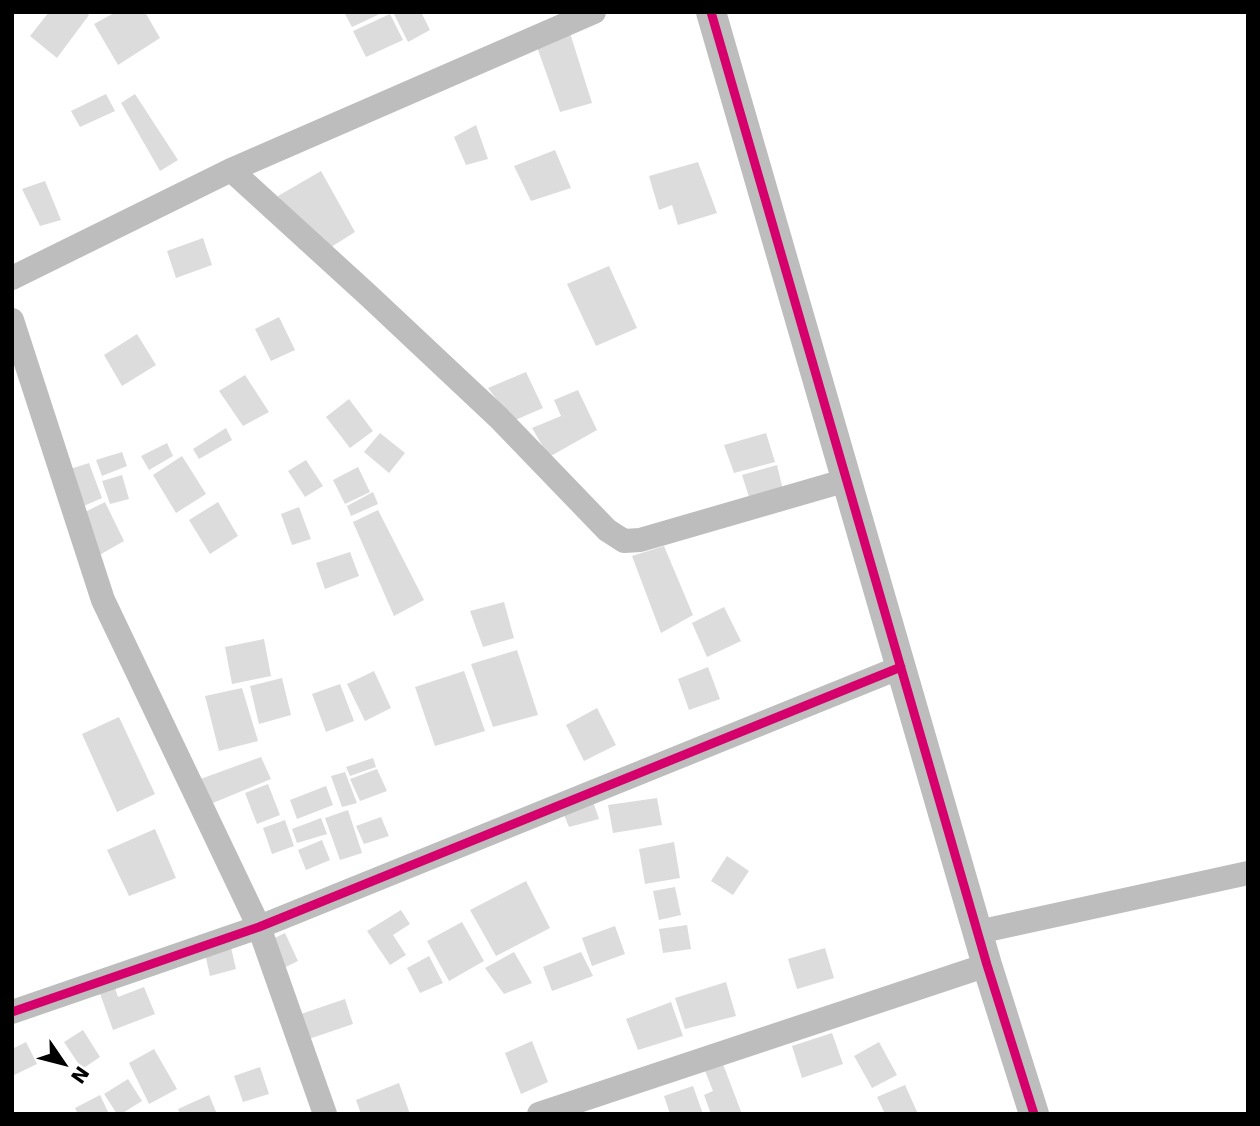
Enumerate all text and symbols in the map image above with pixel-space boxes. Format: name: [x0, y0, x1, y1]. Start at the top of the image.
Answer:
north arrow: [28, 1028, 98, 1098]
text: N: [67, 1062, 94, 1088]

